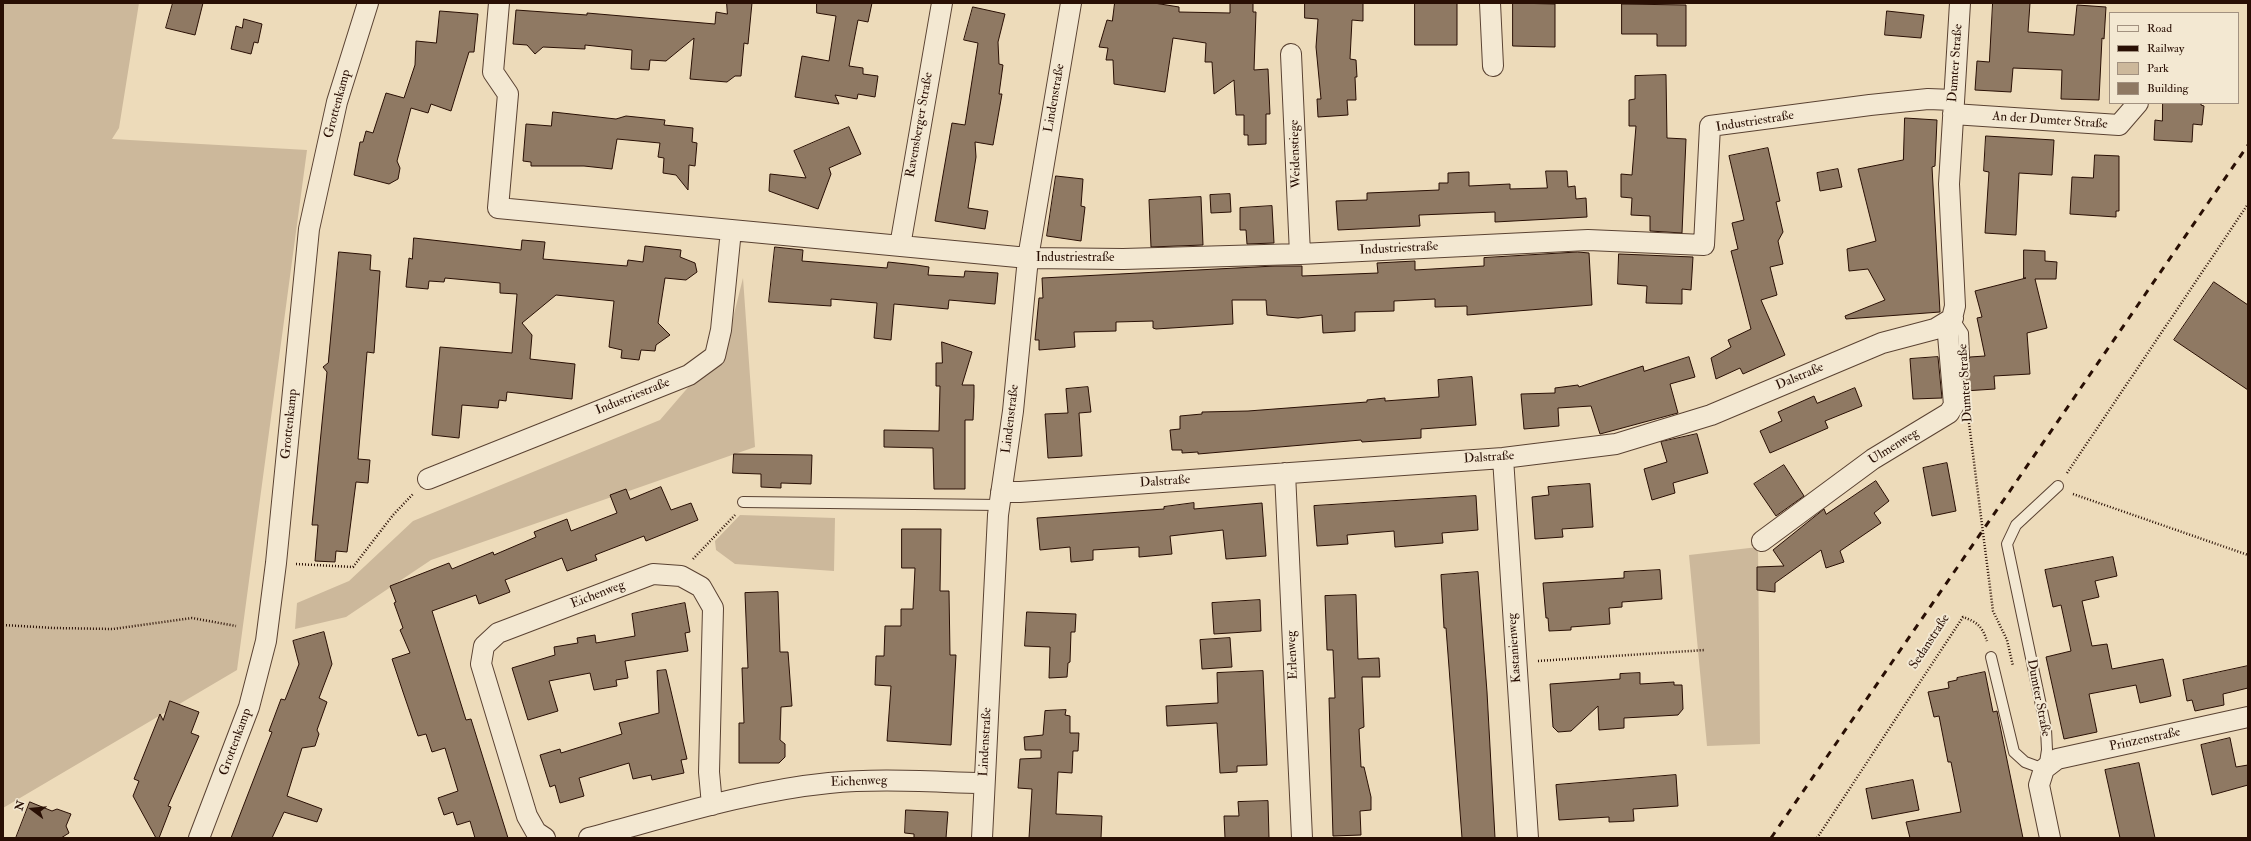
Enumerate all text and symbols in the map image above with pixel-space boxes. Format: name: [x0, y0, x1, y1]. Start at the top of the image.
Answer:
legend: [2109, 12, 2239, 104]
text: Road: [2147, 21, 2172, 36]
street label: Dumter Straße: [1945, 23, 1967, 103]
text: Railway: [2147, 41, 2184, 56]
text: Park: [2147, 61, 2169, 76]
street label: Lindenstraße: [1041, 62, 1069, 134]
street label: Grottenkamp: [321, 68, 355, 140]
street label: Ravensberger Straße: [903, 71, 937, 179]
text: Building: [2147, 81, 2188, 96]
street label: Industriestraße: [1715, 108, 1795, 136]
street label: An der Dumter Straße: [1992, 109, 2108, 133]
street label: Weidenstiege: [1287, 119, 1305, 189]
street label: Industriestraße: [1359, 239, 1439, 259]
street label: Industriestraße: [1036, 250, 1114, 266]
street label: Dumter Straße: [1955, 343, 1977, 423]
street label: Dalstraße: [1774, 360, 1826, 394]
street label: Industriestraße: [594, 375, 672, 419]
street label: Lindenstraße: [999, 384, 1023, 454]
street label: Grottenkamp: [279, 388, 301, 460]
street label: Ulmenweg: [1866, 426, 1922, 468]
street label: Dalstraße: [1463, 448, 1515, 468]
street label: Dalstraße: [1139, 472, 1191, 492]
street label: Eichenweg: [569, 578, 627, 612]
street label: Kastanienweg: [1505, 612, 1525, 684]
street label: Sedanstraße: [1906, 612, 1954, 672]
street label: Erlenweg: [1284, 630, 1302, 680]
street label: Dumter Straße: [2023, 658, 2053, 738]
street label: Grottenkamp: [217, 706, 255, 778]
street label: Lindenstraße: [976, 707, 996, 777]
street label: Prinzenstraße: [2108, 725, 2182, 755]
street label: Eichenweg: [830, 773, 888, 791]
north arrow: [12, 789, 52, 829]
text: N: [12, 799, 28, 812]

